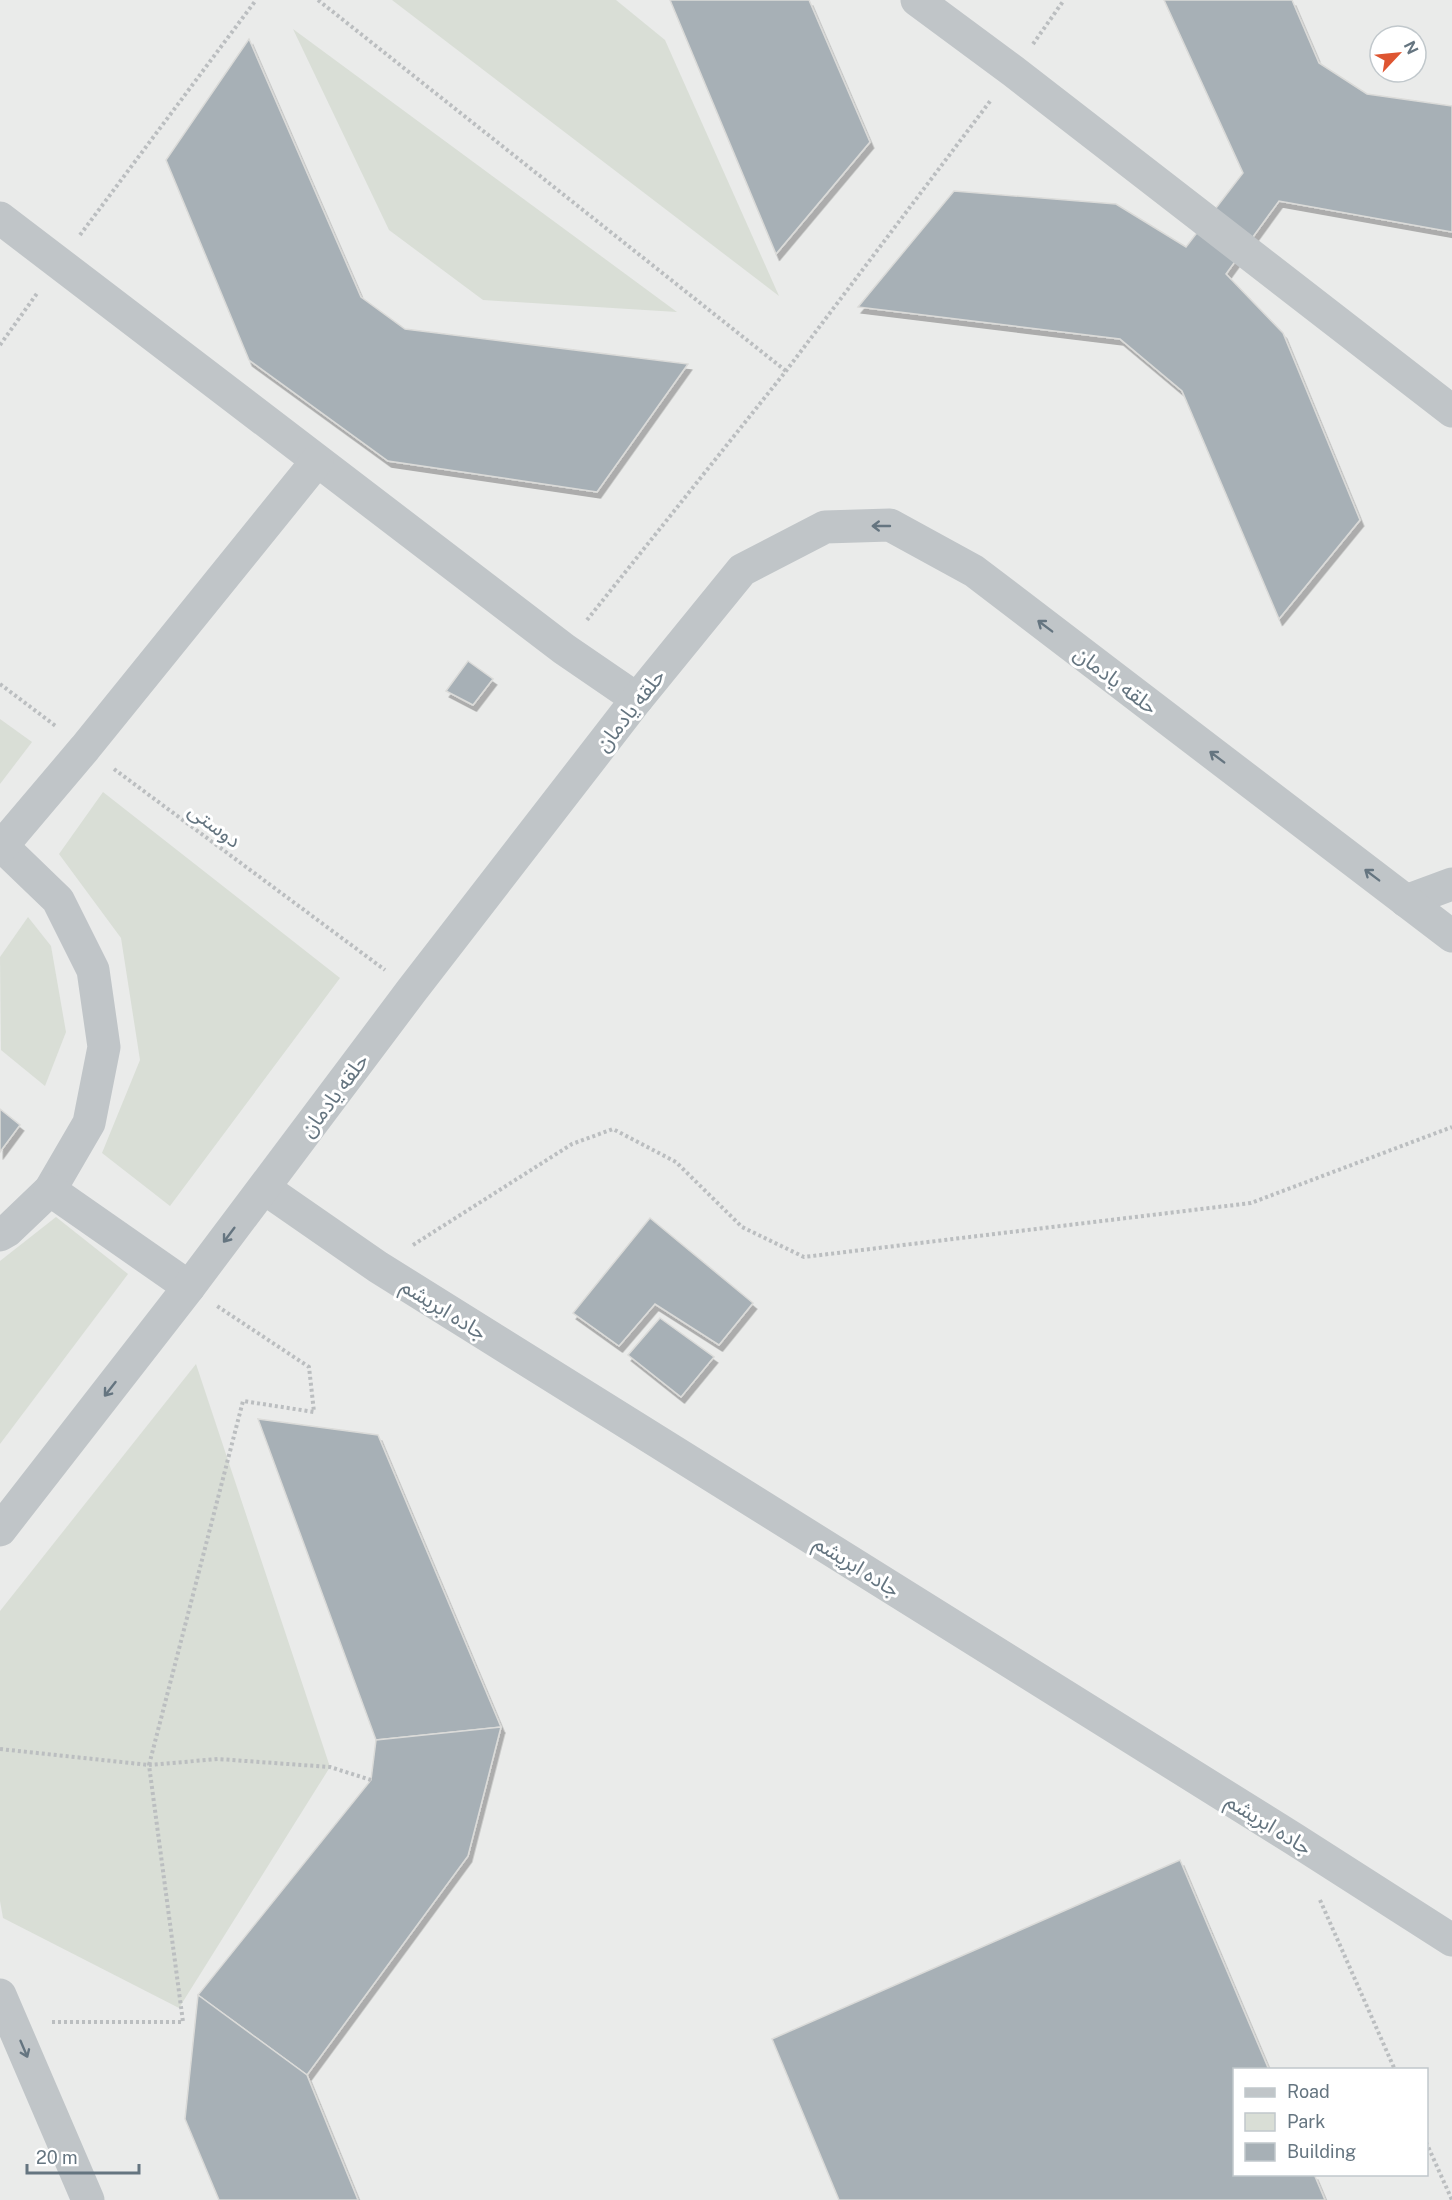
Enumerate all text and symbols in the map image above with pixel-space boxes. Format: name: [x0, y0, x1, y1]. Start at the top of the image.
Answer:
north arrow: [1368, 24, 1428, 84]
text: N: [1400, 38, 1422, 57]
one-way arrow: [871, 520, 891, 532]
one-way arrow: [1038, 619, 1054, 632]
street label: حلقه یادمان: [1069, 640, 1163, 720]
street label: حلقه یادمان: [590, 664, 670, 756]
one-way arrow: [1209, 751, 1225, 764]
street label: دوستی: [184, 797, 246, 853]
one-way arrow: [1364, 869, 1380, 882]
street label: حلقه یادمان: [294, 1048, 374, 1142]
one-way arrow: [222, 1226, 235, 1242]
street label: جاده ابریشم: [395, 1273, 491, 1348]
one-way arrow: [103, 1381, 116, 1397]
street label: جاده ابریشم: [808, 1530, 904, 1605]
street label: جاده ابریشم: [1220, 1788, 1316, 1863]
one-way arrow: [19, 2039, 30, 2057]
legend: [1233, 2068, 1428, 2176]
text: Road: [1287, 2081, 1330, 2102]
text: Park: [1287, 2111, 1325, 2132]
scale bar: [27, 2137, 140, 2175]
text: Building: [1287, 2141, 1356, 2162]
text: 20 m: [36, 2147, 78, 2168]

